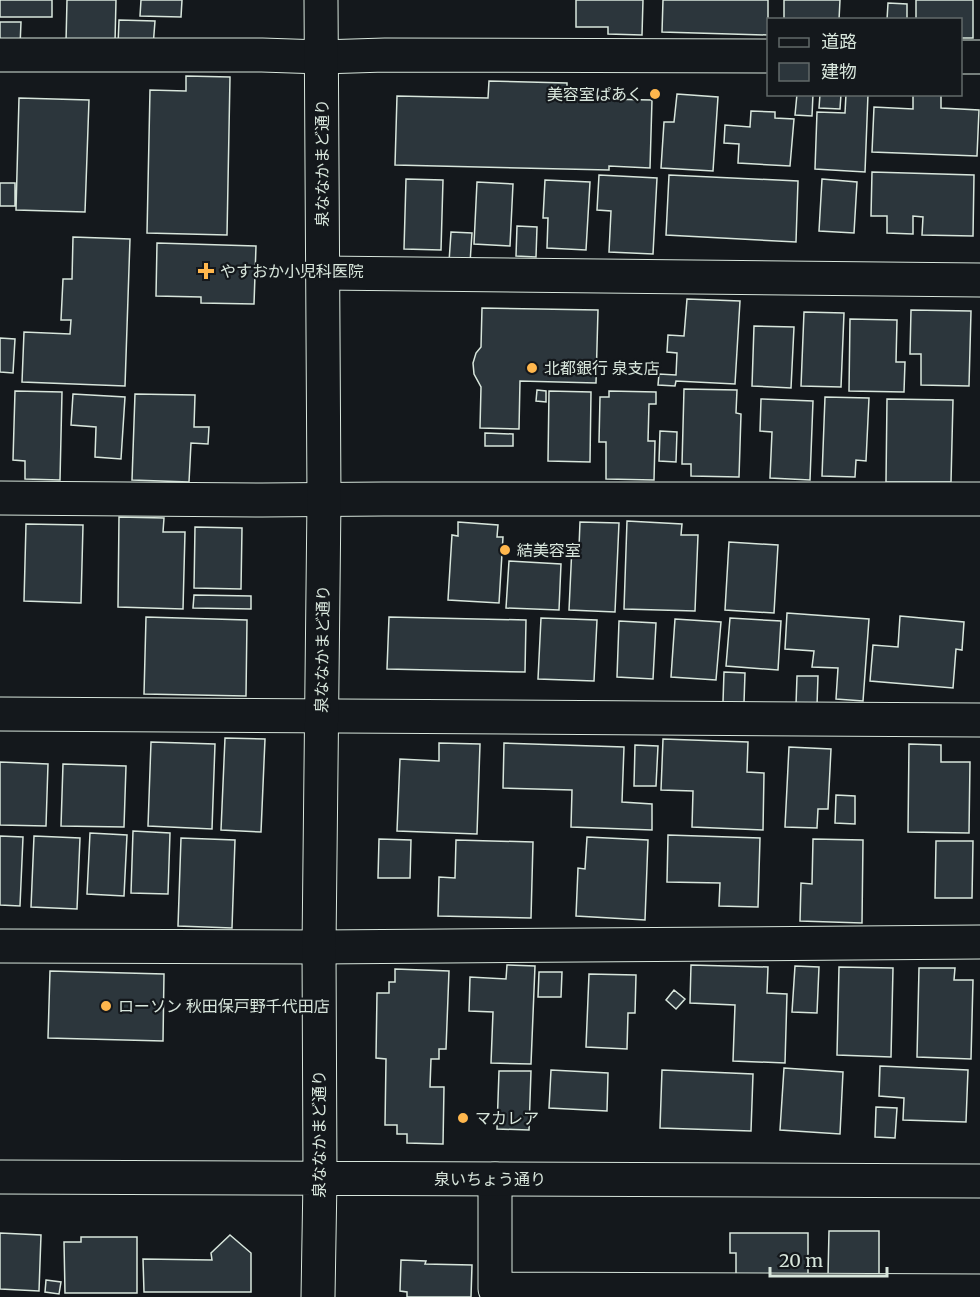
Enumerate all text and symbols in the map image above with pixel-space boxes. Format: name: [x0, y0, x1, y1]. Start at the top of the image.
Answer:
legend: [767, 18, 962, 96]
text: 道路: [821, 30, 857, 53]
text: 建物: [821, 60, 857, 83]
place label: 美容室ぱあく: [547, 84, 643, 104]
marker: 美容室ぱあく: [648, 87, 662, 101]
street label: 泉ななかまど通り: [312, 99, 332, 227]
place label: やすおか小児科医院: [220, 261, 364, 281]
marker: やすおか小児科医院: [197, 262, 215, 280]
place label: 北都銀行 泉支店: [544, 358, 660, 378]
marker: 北都銀行 泉支店: [525, 361, 539, 375]
place label: 結美容室: [517, 540, 581, 560]
marker: 結美容室: [498, 543, 512, 557]
street label: 泉ななかまど通り: [311, 585, 333, 713]
place label: ローソン 秋田保戸野千代田店: [118, 996, 330, 1016]
marker: ローソン 秋田保戸野千代田店: [99, 999, 113, 1013]
street label: 泉ななかまど通り: [309, 1070, 329, 1198]
place label: マカレア: [475, 1108, 539, 1128]
marker: マカレア: [456, 1111, 470, 1125]
street label: 泉いちょう通り: [434, 1169, 546, 1189]
scale bar: [770, 1240, 887, 1278]
text: 20 m: [779, 1249, 823, 1272]

